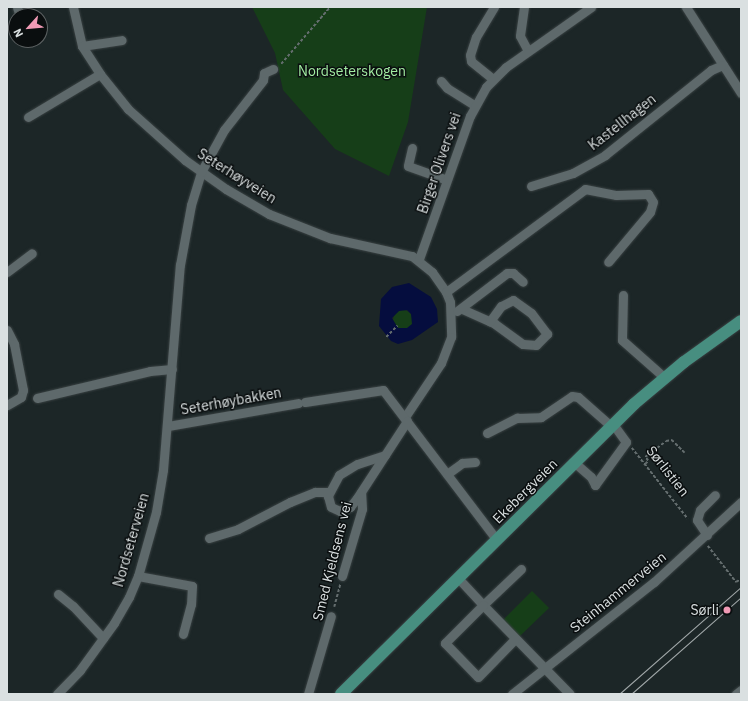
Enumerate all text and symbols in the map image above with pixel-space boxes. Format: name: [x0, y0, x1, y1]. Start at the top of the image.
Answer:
north arrow: [8, 8, 48, 48]
text: N: [10, 26, 26, 40]
park label: Nordseterskogen: [298, 63, 406, 79]
street label: Kastellhagen: [585, 90, 659, 154]
street label: Birger Olivers vei: [414, 110, 464, 216]
street label: Seterhøyveien: [194, 145, 280, 207]
street label: Seterhøybakken: [179, 384, 283, 418]
street label: Sørlistien: [643, 442, 693, 500]
street label: Ekebergveien: [489, 455, 561, 527]
street label: Nordseterveien: [110, 491, 152, 589]
street label: Smed Kjeldsens vei: [309, 500, 355, 622]
street label: Steinhammerveien: [567, 548, 669, 636]
place label: Sørli: [690, 602, 719, 618]
marker: Sørli: [722, 605, 732, 615]

